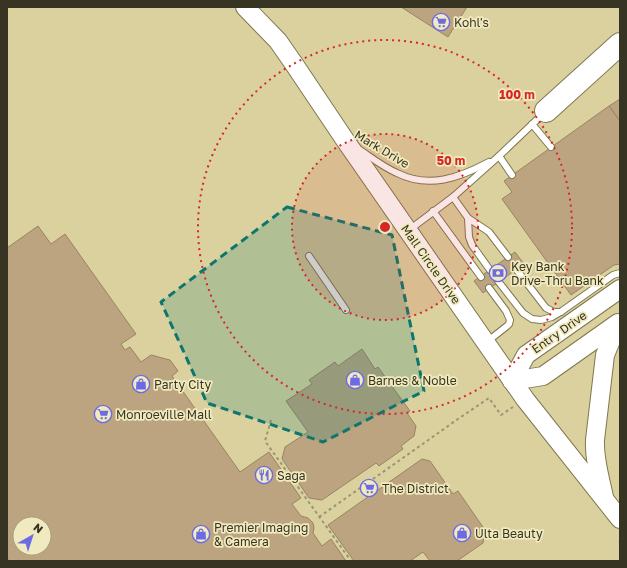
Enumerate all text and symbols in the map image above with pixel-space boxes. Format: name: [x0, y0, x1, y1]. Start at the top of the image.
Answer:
supermarket icon: Kohl's: [431, 12, 451, 32]
place label: Kohl's: [454, 15, 489, 30]
text: 100 m: [499, 87, 535, 102]
street label: Mark Drive: [352, 127, 412, 171]
text: 50 m: [437, 153, 465, 168]
centre of rings: [378, 220, 392, 234]
street label: Mall Circle Drive: [398, 221, 464, 307]
place label: Key Bank Drive-Thru Bank: [511, 259, 604, 288]
bank icon: Key Bank Drive-Thru Bank: [488, 263, 508, 283]
street label: Entry Drive: [529, 308, 589, 356]
shop icon: Barnes & Noble: [345, 370, 365, 390]
place label: Barnes & Noble: [368, 373, 457, 388]
shop icon: Party City: [131, 374, 151, 394]
place label: Party City: [154, 377, 212, 392]
supermarket icon: Monroeville Mall: [93, 404, 113, 424]
place label: Monroeville Mall: [116, 407, 212, 422]
restaurant icon: Saga: [254, 465, 274, 485]
place label: Saga: [277, 468, 306, 483]
supermarket icon: The District: [359, 478, 379, 498]
place label: The District: [382, 481, 449, 496]
north arrow: [12, 516, 52, 556]
text: N: [31, 520, 46, 536]
place label: Premier Imaging & Camera: [214, 520, 308, 549]
shop icon: Ulta Beauty: [452, 523, 472, 543]
shop icon: Premier Imaging & Camera: [191, 524, 211, 544]
place label: Ulta Beauty: [475, 526, 543, 541]

